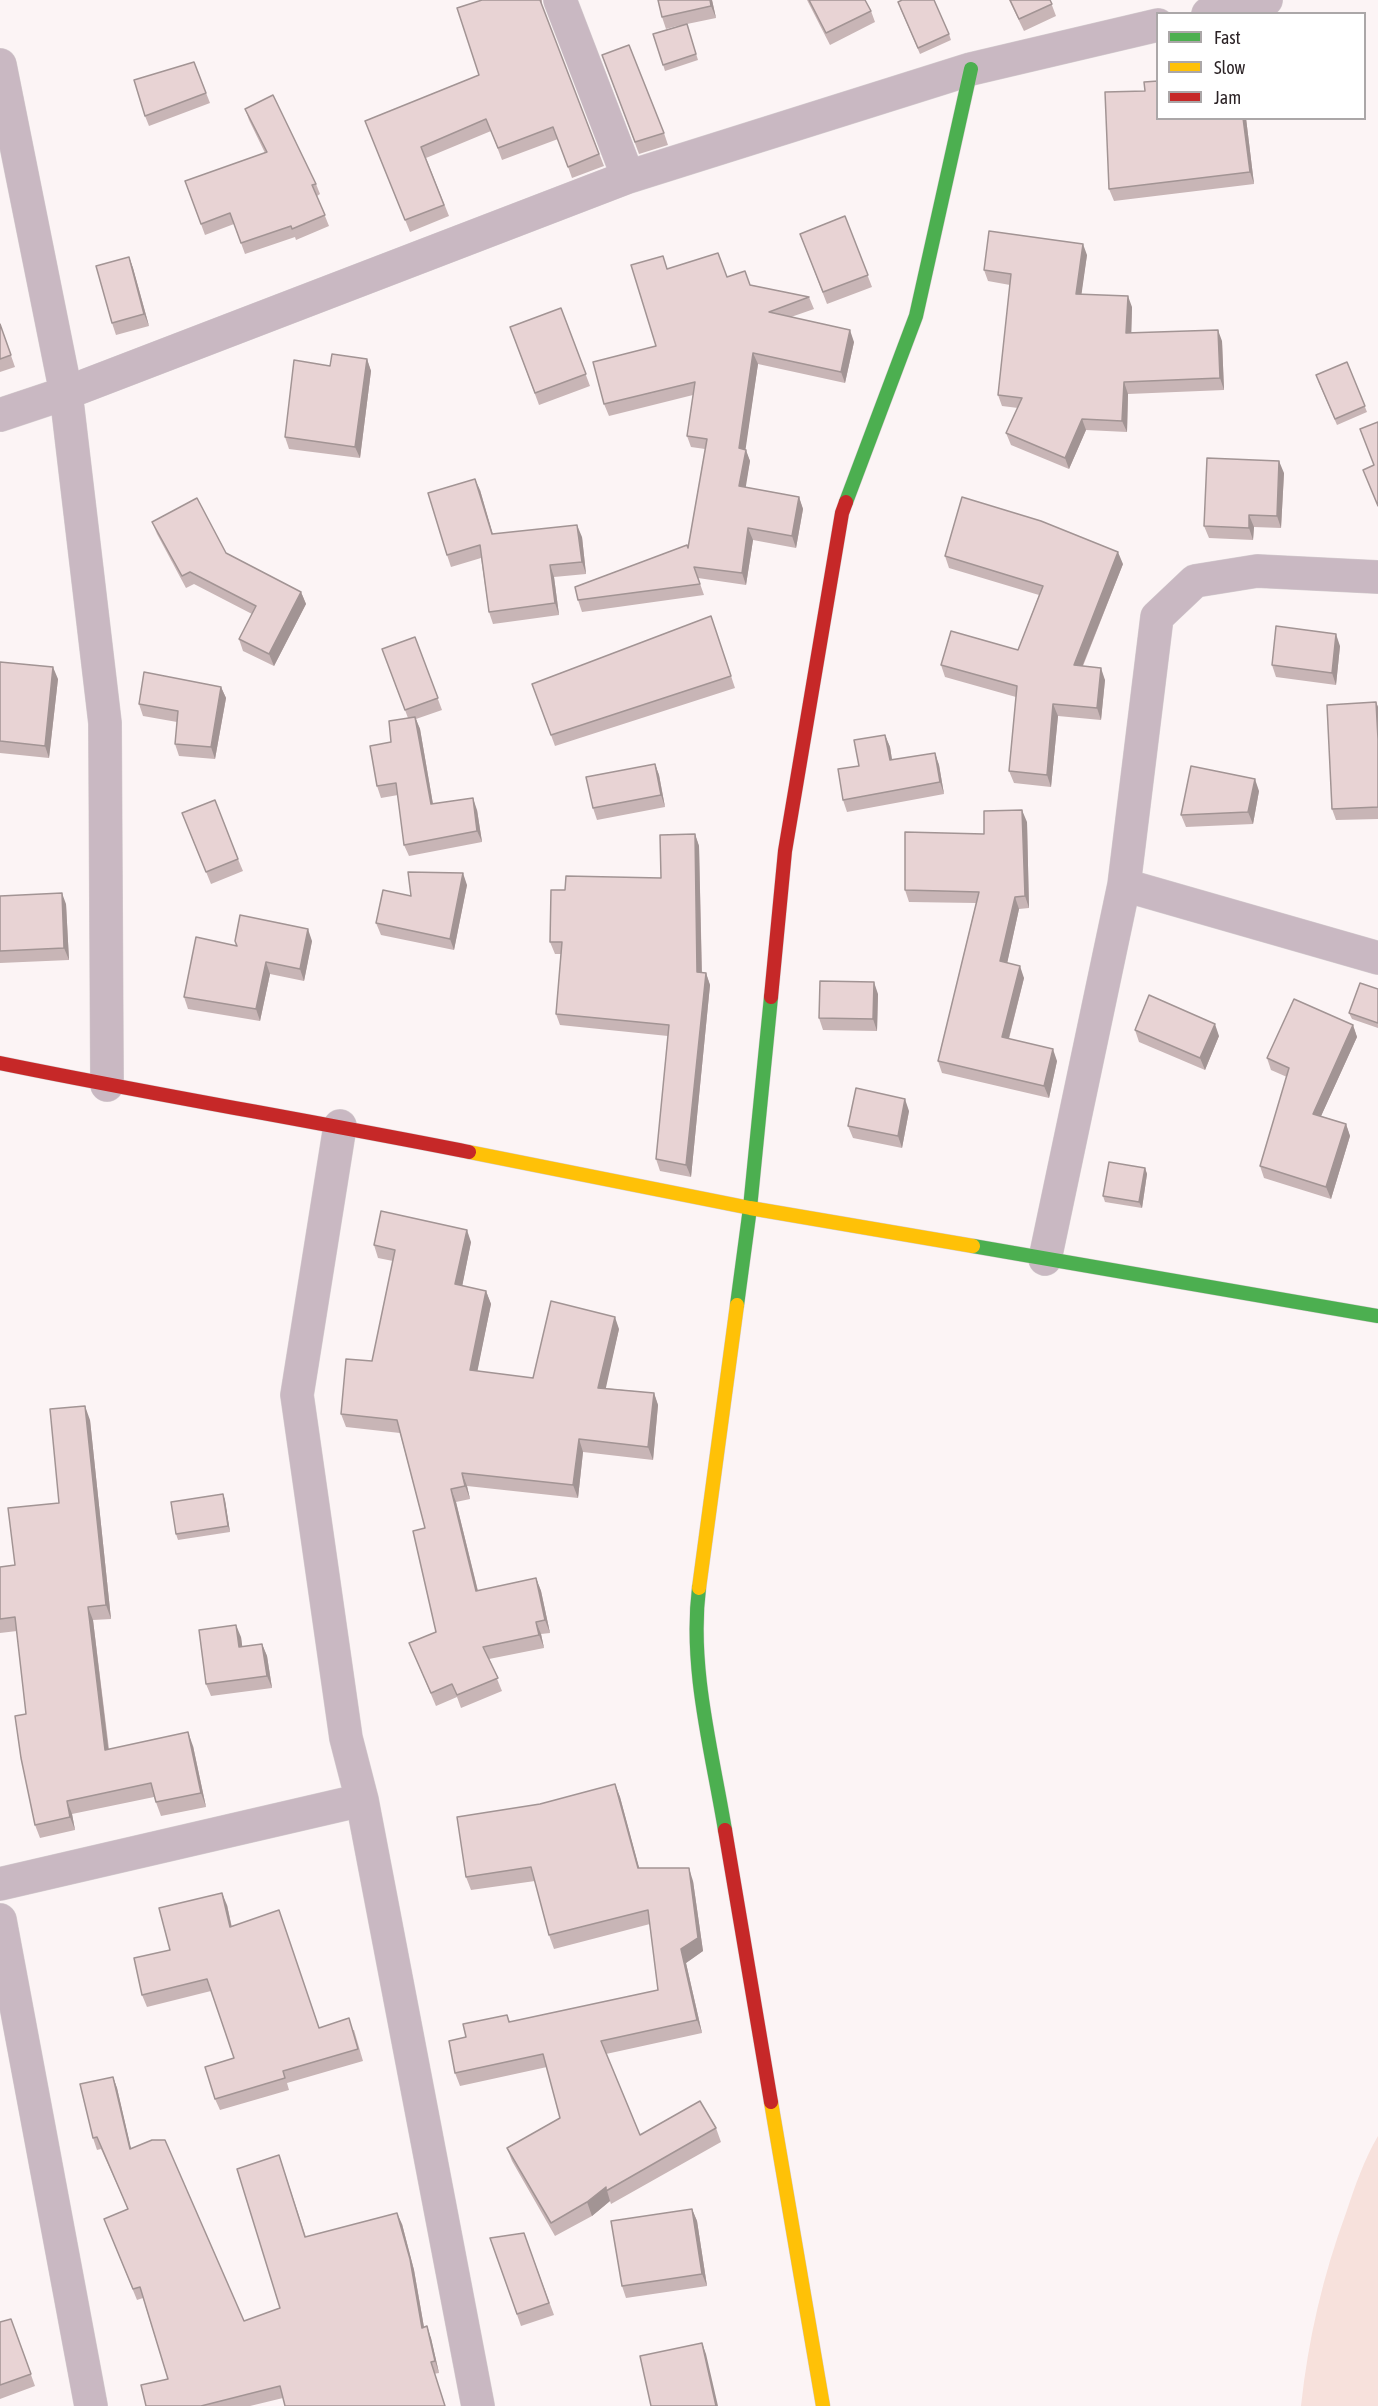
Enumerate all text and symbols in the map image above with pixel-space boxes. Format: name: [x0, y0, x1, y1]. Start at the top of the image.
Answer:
legend: [1156, 12, 1366, 120]
text: Fast: [1214, 27, 1241, 48]
text: Slow: [1214, 57, 1245, 78]
text: Jam: [1214, 87, 1241, 108]

